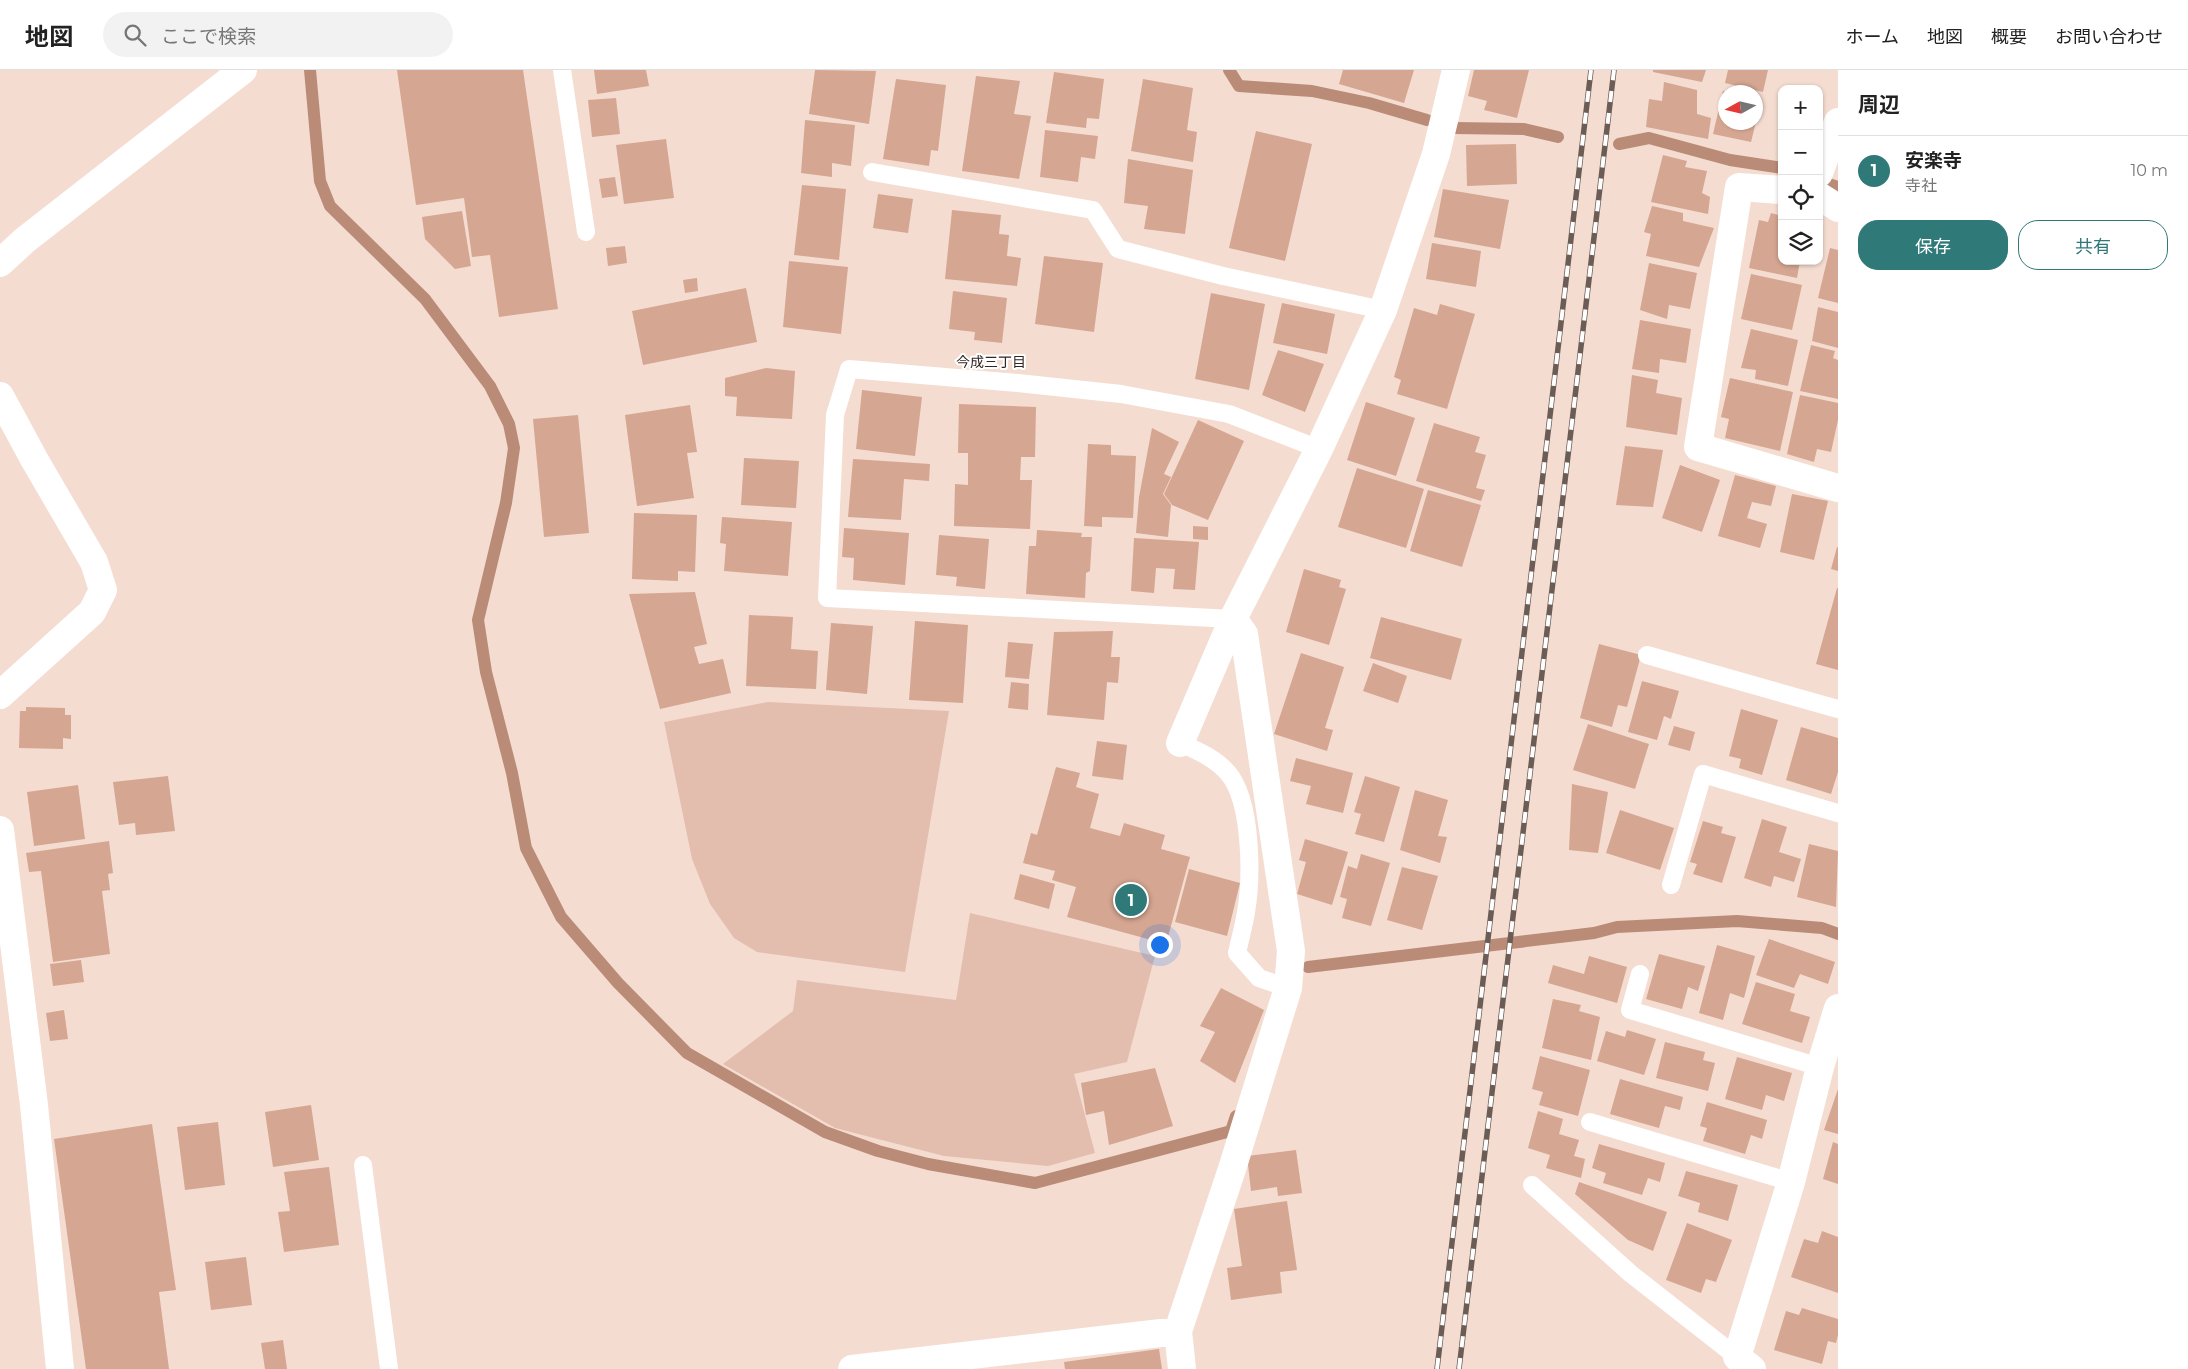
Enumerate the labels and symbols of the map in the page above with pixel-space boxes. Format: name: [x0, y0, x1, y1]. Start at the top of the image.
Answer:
north arrow: [1718, 85, 1763, 130]
district label: 今成三丁目: [956, 353, 1026, 371]
pin: 1: [1115, 881, 1147, 919]
your location: [1147, 932, 1173, 958]

